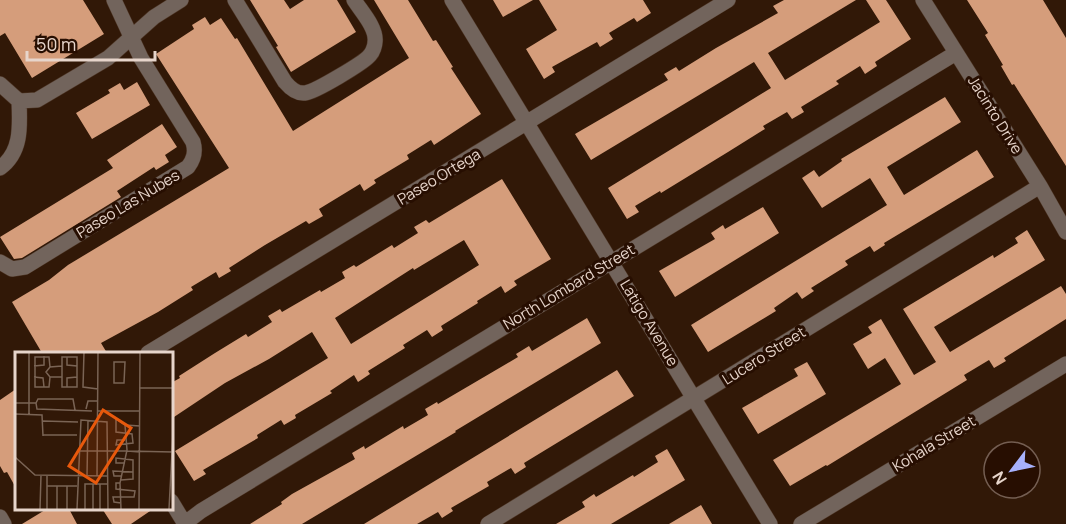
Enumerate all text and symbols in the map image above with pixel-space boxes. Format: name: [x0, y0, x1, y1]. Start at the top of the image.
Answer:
scale bar: [27, 24, 154, 62]
text: 50 m: [36, 32, 76, 56]
street label: Jacinto Drive: [963, 72, 1028, 158]
street label: Paseo Ortega: [393, 143, 484, 210]
street label: Paseo Las Nubes: [72, 164, 183, 243]
street label: North Lombard Street: [499, 239, 638, 334]
street label: Latigo Avenue: [615, 276, 684, 370]
street label: Lucero Street: [718, 322, 809, 390]
inset map: [15, 352, 172, 509]
street label: Kohala Street: [888, 411, 979, 477]
north arrow: [982, 440, 1042, 500]
text: N: [987, 467, 1012, 489]

